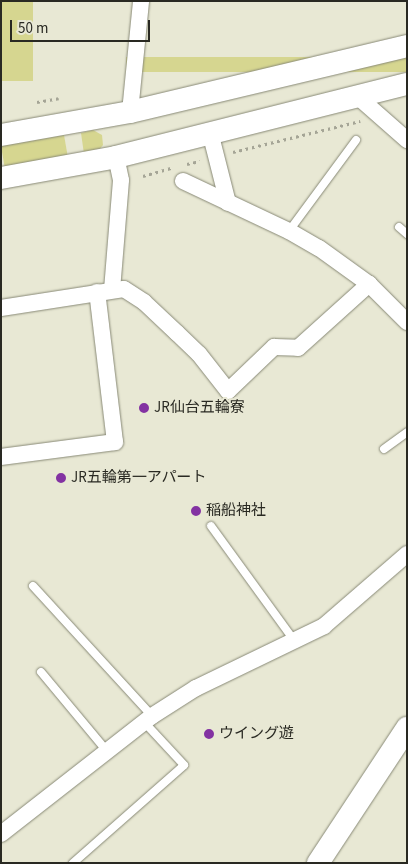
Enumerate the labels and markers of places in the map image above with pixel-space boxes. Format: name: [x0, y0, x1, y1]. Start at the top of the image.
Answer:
place label: JR仙台五輪寮: [154, 399, 245, 417]
marker: JR仙台五輪寮: [138, 402, 150, 414]
place label: JR五輪第一アパート: [71, 469, 207, 487]
marker: JR五輪第一アパート: [55, 472, 67, 484]
place label: 稲船神社: [206, 502, 266, 520]
marker: 稲船神社: [190, 505, 202, 517]
place label: ウイング遊: [219, 725, 294, 743]
marker: ウイング遊: [203, 728, 215, 740]

